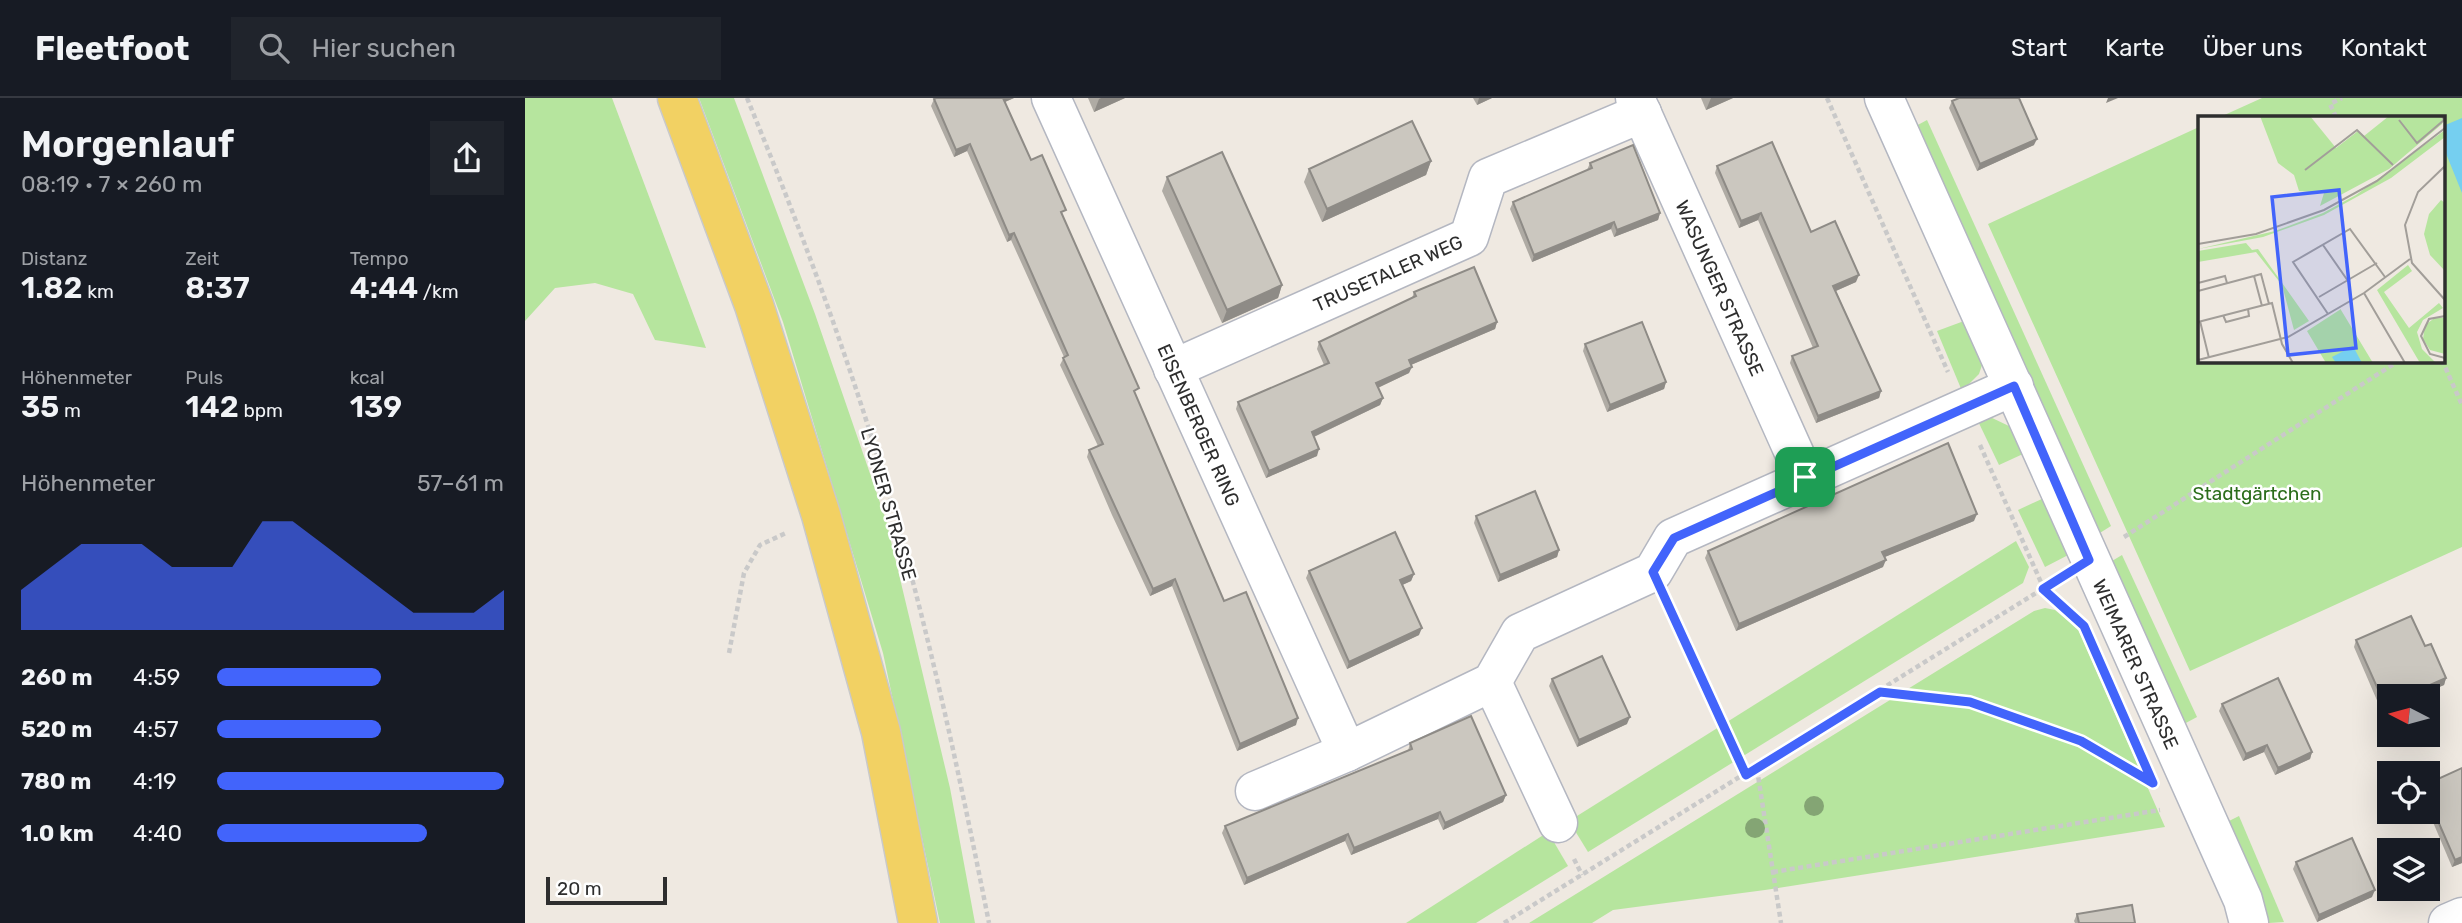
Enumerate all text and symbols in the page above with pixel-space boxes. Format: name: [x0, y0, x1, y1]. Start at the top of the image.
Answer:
search box: [231, 17, 721, 80]
text: Fleetfoot: [35, 29, 189, 68]
icon: search: [255, 29, 293, 67]
text: Hier suchen: [311, 33, 456, 64]
text: Start: [2011, 34, 2067, 62]
text: Karte: [2105, 34, 2165, 62]
text: Über uns: [2203, 34, 2303, 62]
text: Kontakt: [2341, 34, 2427, 62]
inset map: [2198, 116, 2445, 362]
text: Morgenlauf: [21, 121, 234, 167]
button: share: [430, 121, 504, 195]
text: 08:19 · 7 × 260 m: [21, 170, 202, 198]
street label: WASUNGER STRASSE: [1670, 197, 1769, 380]
street label: TRUSETALER WEG: [1310, 230, 1466, 317]
text: Distanz: [21, 247, 87, 270]
text: Zeit: [185, 247, 219, 270]
text: Tempo: [350, 247, 409, 270]
text: 1.82: [21, 270, 82, 306]
text: 8:37: [185, 270, 250, 306]
text: 4:44: [350, 270, 418, 306]
text: km: [82, 280, 114, 303]
text: /km: [418, 280, 459, 303]
street label: EISENBERGER RING: [1152, 340, 1245, 510]
text: Höhenmeter: [21, 366, 132, 389]
text: Puls: [185, 366, 223, 389]
text: kcal: [350, 366, 385, 389]
text: 35: [21, 389, 59, 425]
text: 142: [185, 389, 239, 425]
text: 139: [350, 389, 402, 425]
text: m: [59, 399, 81, 422]
text: bpm: [239, 399, 283, 422]
street label: LYONER STRASSE: [856, 425, 921, 583]
pin: [1775, 447, 1835, 507]
icon: arrive: [1786, 458, 1824, 496]
text: Höhenmeter: [21, 469, 155, 497]
text: 57–61 m: [417, 469, 504, 497]
park label: Stadtgärtchen: [2192, 482, 2322, 505]
street label: WEIMARER STRASSE: [2088, 576, 2183, 753]
text: 260 m: [21, 663, 93, 691]
text: 4:59: [133, 663, 180, 691]
north arrow: [2377, 684, 2439, 747]
map controls: [2377, 684, 2440, 901]
text: 520 m: [21, 715, 92, 743]
text: 4:57: [133, 715, 179, 743]
button: locate: [2377, 761, 2440, 824]
text: 780 m: [21, 767, 91, 795]
text: 4:19: [133, 767, 177, 795]
text: 1.0 km: [21, 819, 94, 847]
text: 4:40: [133, 819, 182, 847]
button: layers: [2377, 838, 2440, 901]
scale bar: [546, 874, 667, 906]
text: 20 m: [557, 877, 602, 900]

